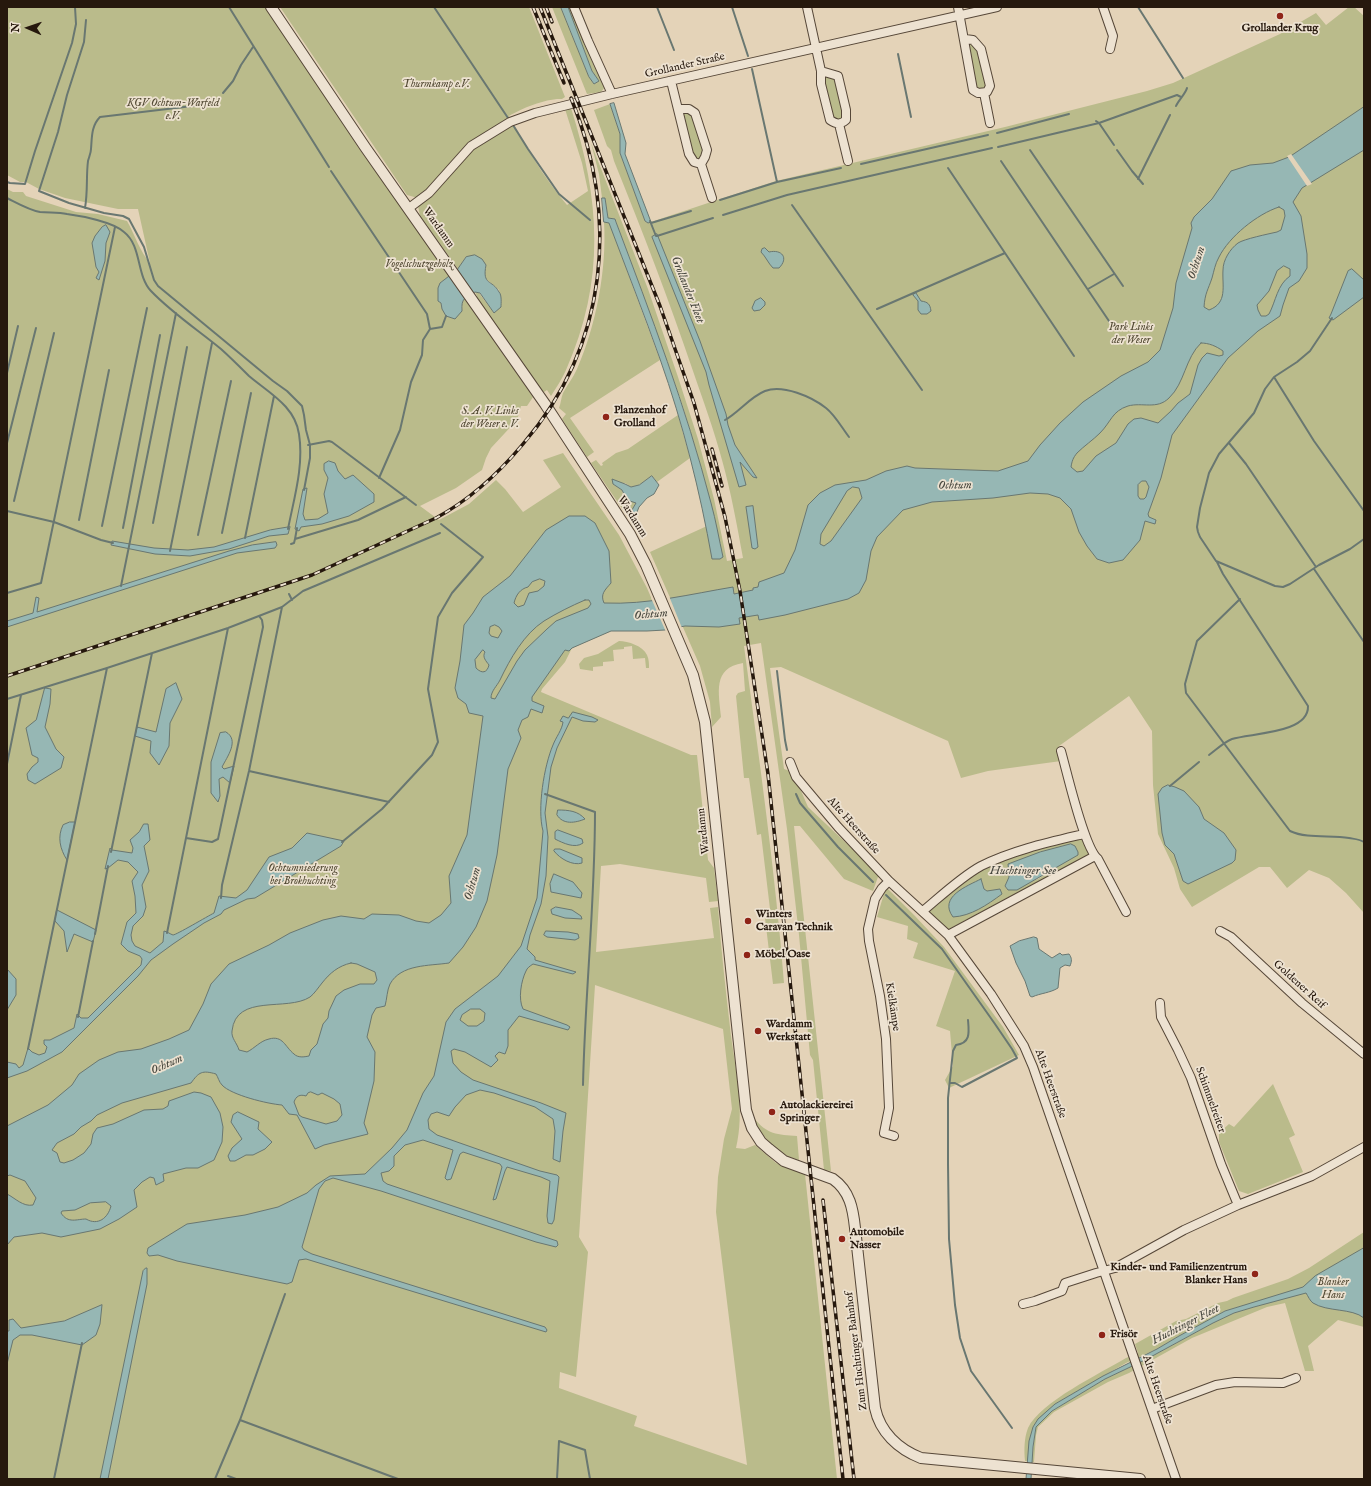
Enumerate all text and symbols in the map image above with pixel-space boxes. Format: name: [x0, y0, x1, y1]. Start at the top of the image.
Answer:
north arrow: [8, 8, 48, 48]
marker: Grollander Krug: [1275, 11, 1285, 21]
place label: Grollander Krug: [1242, 22, 1318, 36]
text: N: [9, 23, 23, 33]
street label: Grollander Straße: [644, 50, 726, 82]
park label: Thurmkamp e.V.: [402, 78, 470, 92]
park label: KGV Ochtum-Warfeld e.V.: [127, 97, 219, 123]
street label: Wardamm: [419, 205, 457, 251]
water label: Ochtum: [1185, 245, 1209, 281]
water label: Grollander Fleet: [667, 254, 707, 326]
park label: Vogelschutzgehölz: [385, 258, 453, 272]
park label: Park Links der Weser: [1109, 321, 1153, 347]
place label: Planzenhof Grolland: [614, 404, 666, 430]
park label: S. A. V. Links der Weser e. V.: [461, 405, 519, 431]
marker: Planzenhof Grolland: [601, 412, 611, 422]
water label: Ochtum: [938, 479, 972, 493]
street label: Wardamm: [614, 494, 650, 540]
water label: Ochtum: [634, 606, 668, 624]
street label: Alte Heerstraße: [824, 795, 882, 857]
street label: Wardamm: [695, 807, 713, 855]
park label: Ochtumniederung bei Brokhuchting: [268, 862, 338, 888]
water label: Huchtinger See: [990, 865, 1056, 879]
water label: Ochtum: [461, 866, 485, 902]
place label: Winters Caravan Technik: [756, 908, 833, 934]
marker: Winters Caravan Technik: [743, 916, 753, 926]
place label: Möbel Oase: [755, 948, 810, 962]
marker: Möbel Oase: [742, 950, 752, 960]
street label: Goldener Reif: [1270, 958, 1328, 1012]
street label: Kielkämpe: [882, 982, 902, 1032]
place label: Wardamm Werkstatt: [766, 1018, 812, 1044]
marker: Wardamm Werkstatt: [753, 1026, 763, 1036]
street label: Alte Heerstraße: [1031, 1048, 1069, 1120]
water label: Ochtum: [149, 1052, 185, 1078]
street label: Schimmelreiter: [1192, 1065, 1228, 1135]
place label: Autolackiereirei Springer: [780, 1099, 853, 1125]
marker: Autolackiereirei Springer: [767, 1107, 777, 1117]
place label: Automobile Nasser: [850, 1226, 904, 1252]
marker: Automobile Nasser: [837, 1234, 847, 1244]
place label: Kinder- und Familienzentrum Blanker Hans: [1110, 1261, 1247, 1287]
marker: Kinder- und Familienzentrum Blanker Hans: [1250, 1269, 1260, 1279]
park label: Blanker Hans: [1317, 1276, 1349, 1302]
street label: Zum Huchtinger Bahnhof: [843, 1291, 871, 1411]
water label: Huchtinger Fleet: [1150, 1302, 1222, 1348]
place label: Frisör: [1110, 1328, 1138, 1342]
marker: Frisör: [1097, 1330, 1107, 1340]
street label: Alte Heerstraße: [1139, 1354, 1175, 1426]

